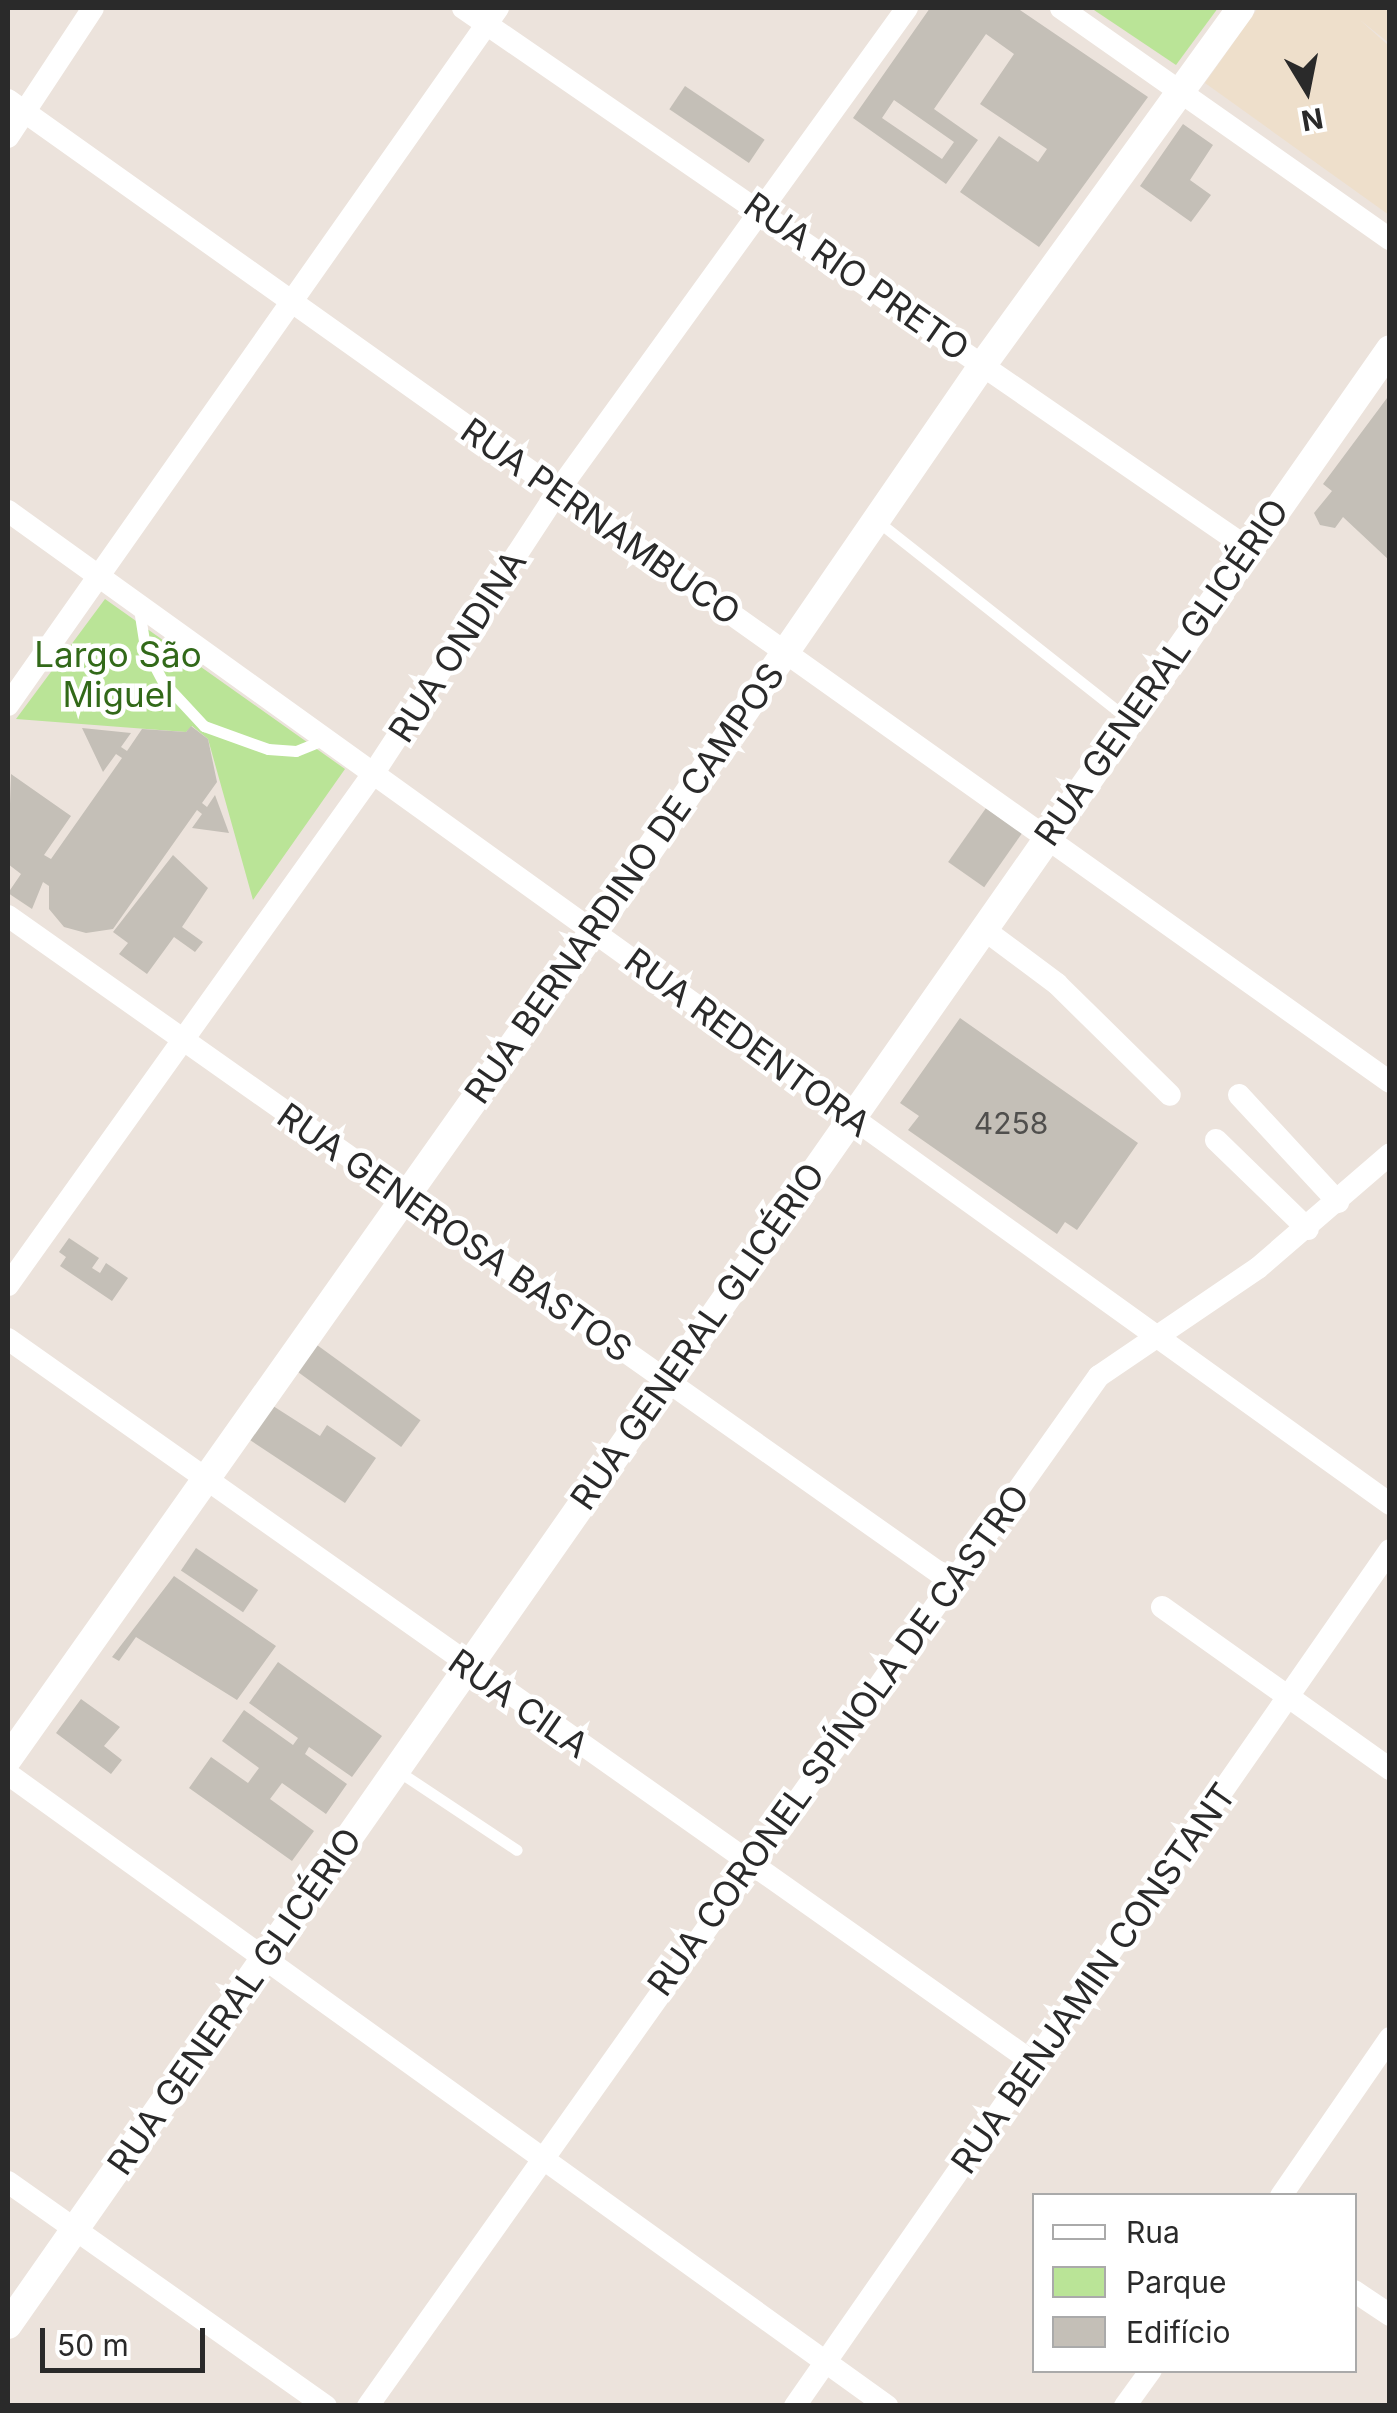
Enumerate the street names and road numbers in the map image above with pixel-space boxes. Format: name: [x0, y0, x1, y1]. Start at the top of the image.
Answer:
street label: RUA RIO PRETO: [737, 183, 977, 369]
street label: RUA PERNAMBUCO: [453, 409, 749, 633]
street label: RUA GENERAL GLICÉRIO: [1025, 491, 1297, 853]
street label: RUA ONDINA: [379, 542, 535, 750]
street label: RUA BERNARDINO DE CAMPOS: [456, 655, 792, 1111]
street label: RUA REDENTORA: [617, 939, 879, 1145]
street label: RUA GENEROSA BASTOS: [270, 1094, 640, 1370]
street label: RUA GENERAL GLICÉRIO: [561, 1155, 833, 1517]
street label: RUA CORONEL SPÍNOLA DE CASTRO: [638, 1476, 1038, 2004]
street label: RUA CILA: [441, 1640, 597, 1766]
street label: RUA BENJAMIN CONSTANT: [942, 1775, 1244, 2181]
street label: RUA GENERAL GLICÉRIO: [98, 1820, 370, 2182]

